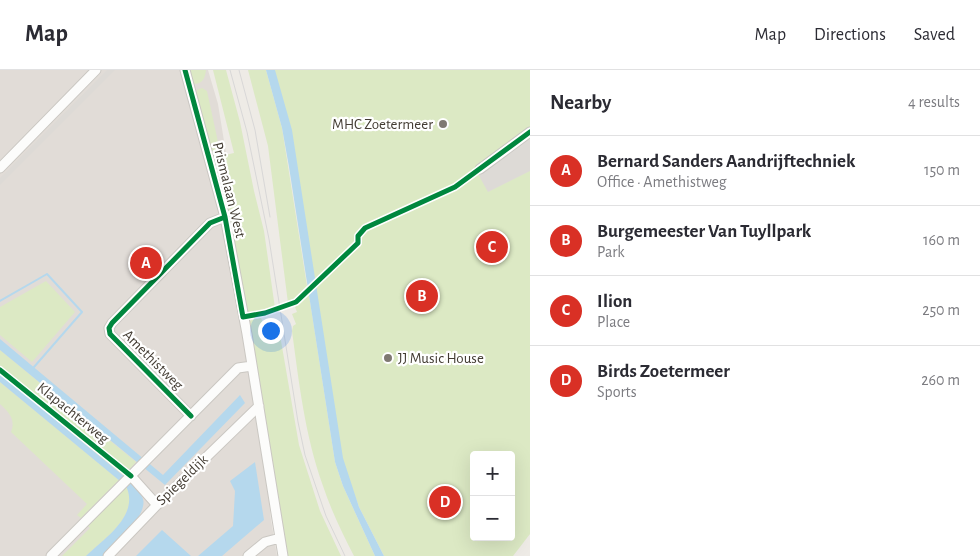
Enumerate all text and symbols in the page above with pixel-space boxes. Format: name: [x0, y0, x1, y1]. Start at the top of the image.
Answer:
text: Map: [25, 22, 68, 46]
text: Map: [755, 26, 786, 44]
text: Directions: [814, 26, 886, 44]
text: Saved: [914, 26, 955, 44]
text: Nearby: [550, 92, 611, 113]
text: 4 results: [908, 94, 960, 110]
place label: MHC Zoetermeer: [332, 117, 433, 132]
marker: MHC Zoetermeer: [437, 118, 449, 130]
street label: Prismalaan West: [210, 141, 248, 240]
text: Bernard Sanders Aandrijftechniek: [597, 152, 855, 171]
text: A: [561, 162, 571, 178]
text: 150 m: [924, 162, 960, 178]
text: Office · Amethistweg: [597, 174, 727, 190]
text: Burgemeester Van Tuyllpark: [597, 222, 811, 241]
pin: C: [476, 228, 508, 266]
text: B: [561, 232, 571, 248]
text: 160 m: [923, 232, 960, 248]
pin: A: [130, 244, 162, 282]
text: Park: [597, 244, 625, 260]
pin: B: [406, 277, 438, 315]
text: Ilion: [597, 292, 632, 311]
text: C: [562, 302, 570, 318]
text: 250 m: [922, 302, 960, 318]
text: Place: [597, 314, 630, 330]
your location: [258, 318, 284, 344]
street label: Amethistweg: [120, 327, 186, 393]
place label: JJ Music House: [398, 351, 484, 366]
marker: JJ Music House: [382, 352, 394, 364]
text: Birds Zoetermeer: [597, 362, 730, 381]
text: D: [561, 372, 571, 388]
text: 260 m: [921, 372, 960, 388]
street label: Klapachterweg: [34, 380, 112, 447]
text: Sports: [597, 384, 637, 400]
map controls: [470, 451, 515, 541]
button: +: [470, 451, 515, 496]
street label: Spiegeldijk: [153, 452, 211, 508]
pin: D: [429, 483, 461, 521]
button: −: [470, 496, 515, 541]

